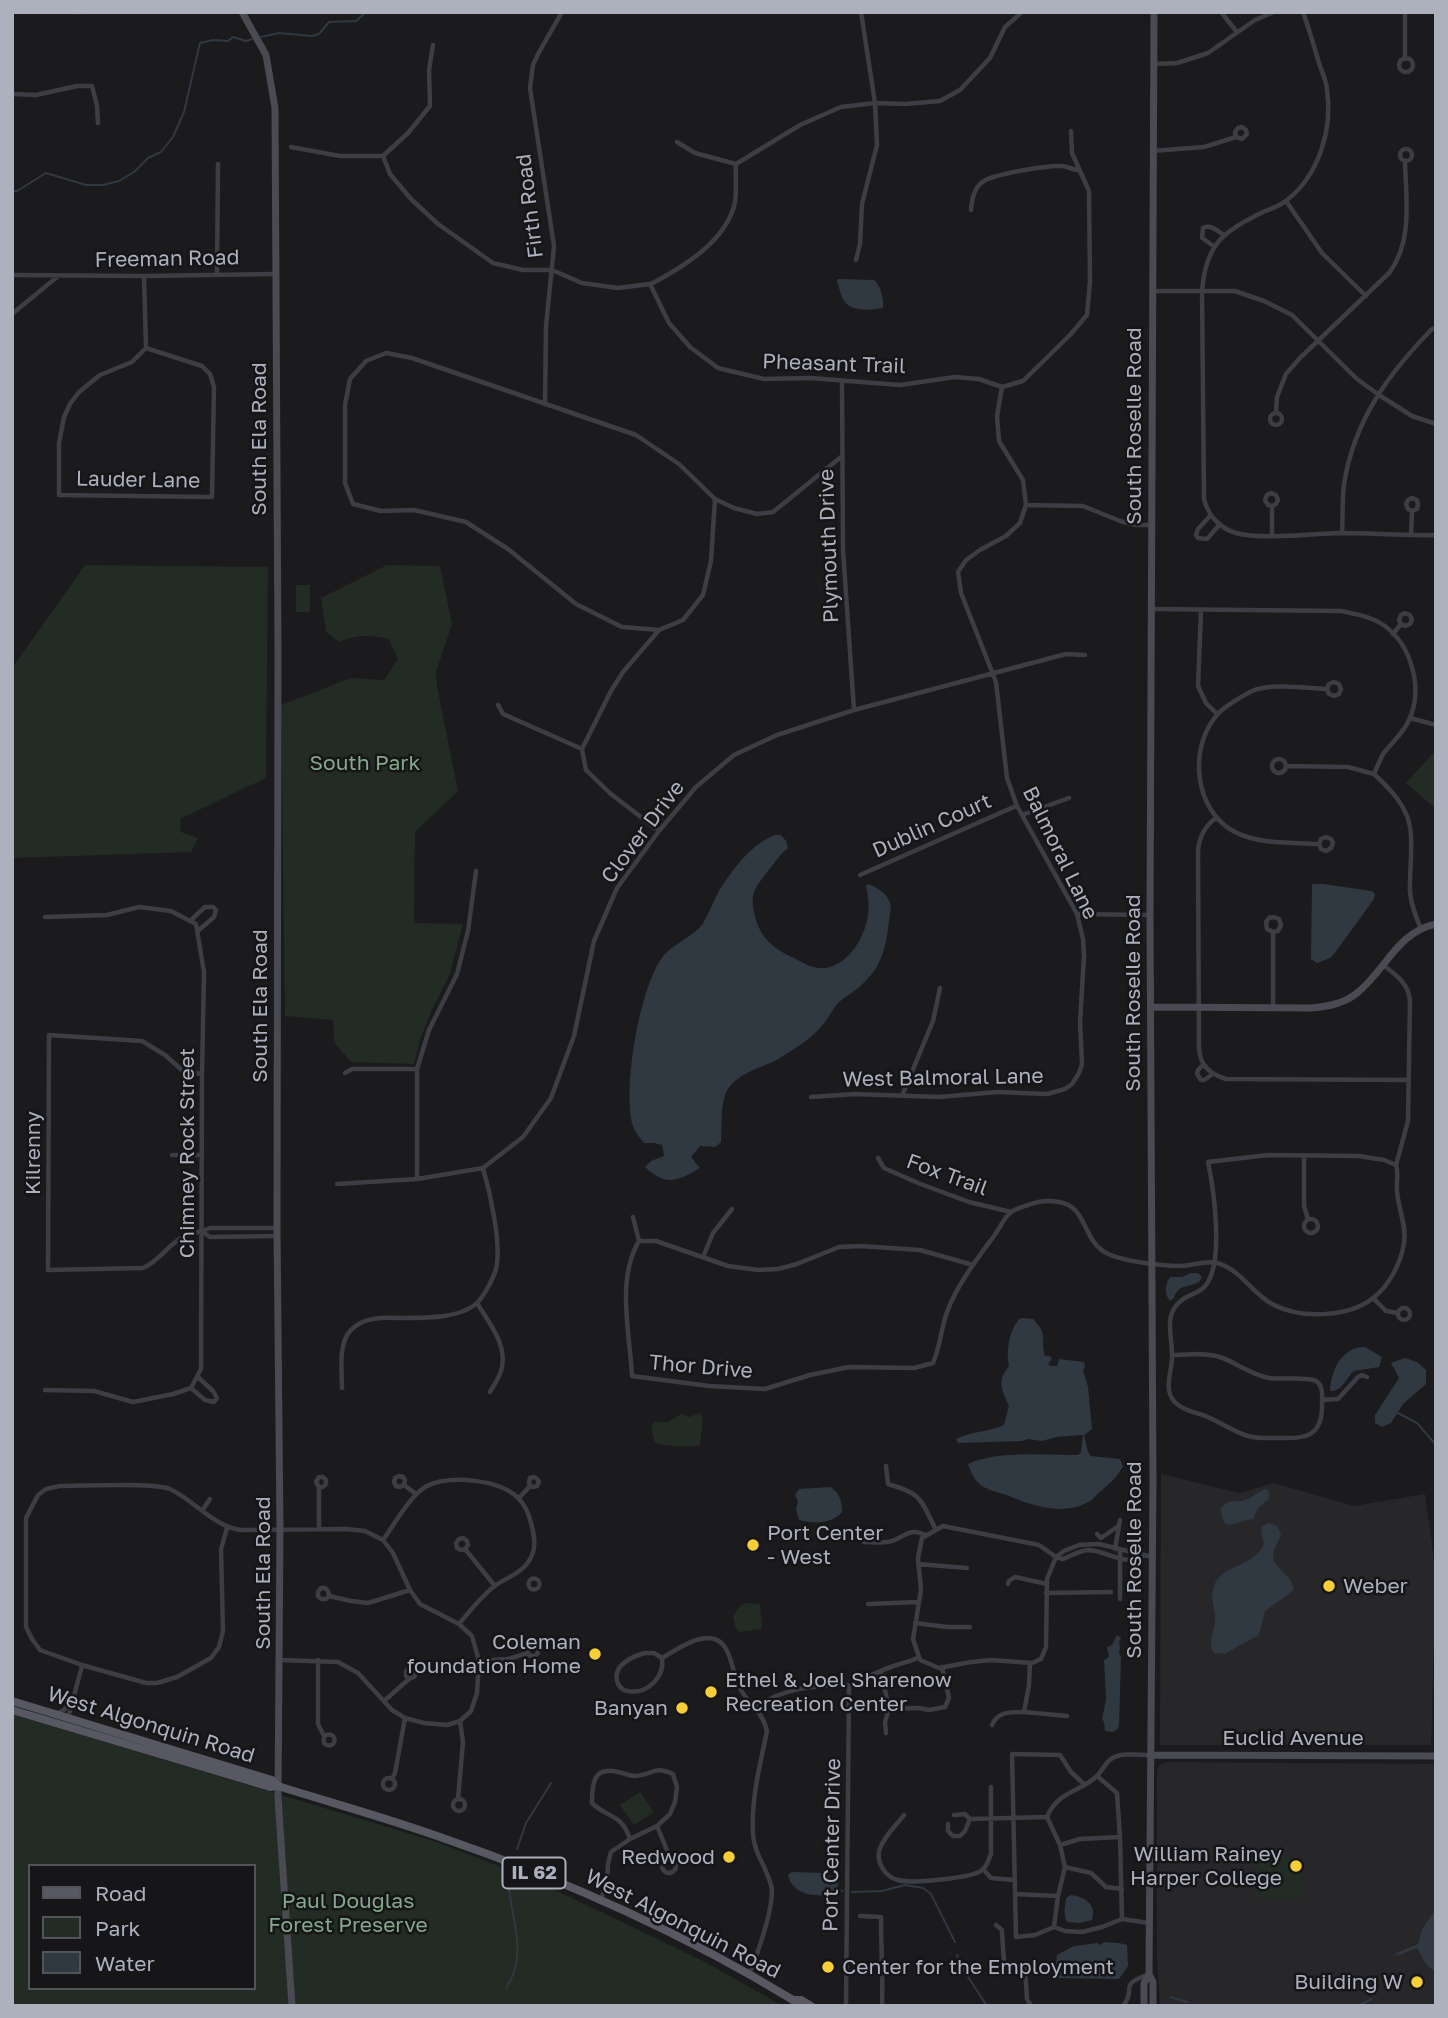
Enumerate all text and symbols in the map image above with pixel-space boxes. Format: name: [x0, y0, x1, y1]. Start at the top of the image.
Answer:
street label: Firth Road: [511, 152, 549, 260]
street label: Freeman Road: [94, 245, 240, 273]
street label: South Roselle Road: [1121, 327, 1147, 525]
street label: Pheasant Trail: [762, 349, 906, 379]
street label: South Ela Road: [246, 362, 272, 516]
street label: Lauder Lane: [76, 466, 200, 494]
street label: Plymouth Drive: [814, 468, 844, 624]
park label: South Park: [310, 750, 420, 776]
street label: Clover Drive: [596, 776, 690, 888]
street label: Balmoral Lane: [1017, 782, 1103, 924]
street label: Dublin Court: [869, 789, 995, 863]
street label: South Roselle Road: [1120, 894, 1146, 1092]
street label: South Ela Road: [247, 929, 273, 1083]
street label: Chimney Rock Street: [174, 1048, 200, 1258]
street label: West Balmoral Lane: [842, 1064, 1044, 1092]
street label: Kilrenny: [20, 1111, 46, 1195]
street label: Fox Trail: [903, 1149, 991, 1201]
street label: Thor Drive: [648, 1350, 754, 1384]
street label: South Roselle Road: [1121, 1461, 1147, 1659]
street label: South Ela Road: [250, 1496, 276, 1650]
place label: Port Center - West: [767, 1520, 883, 1570]
marker: Port Center - West: [745, 1537, 761, 1553]
place label: Weber: [1343, 1573, 1408, 1599]
marker: Weber: [1321, 1578, 1337, 1594]
place label: Coleman foundation Home: [407, 1629, 581, 1679]
marker: Coleman foundation Home: [587, 1646, 603, 1662]
place label: Ethel & Joel Sharenow Recreation Center: [725, 1667, 952, 1717]
street label: West Algonquin Road: [44, 1681, 258, 1769]
marker: Ethel & Joel Sharenow Recreation Center: [703, 1684, 719, 1700]
place label: Banyan: [594, 1695, 668, 1721]
marker: Banyan: [674, 1700, 690, 1716]
street label: Euclid Avenue: [1222, 1725, 1364, 1751]
street label: Port Center Drive: [818, 1758, 846, 1932]
place label: William Rainey Harper College: [1130, 1841, 1282, 1891]
place label: Redwood: [621, 1844, 715, 1870]
marker: Redwood: [721, 1849, 737, 1865]
road number: IL 62: [503, 1857, 566, 1888]
marker: William Rainey Harper College: [1288, 1858, 1304, 1874]
legend: [28, 1864, 256, 1990]
street label: West Algonquin Road: [581, 1864, 785, 1984]
text: Road: [95, 1880, 146, 1906]
park label: Paul Douglas Forest Preserve: [268, 1888, 428, 1938]
text: Park: [95, 1915, 140, 1941]
text: Water: [95, 1950, 155, 1976]
place label: Center for the Employment: [842, 1954, 1114, 1980]
marker: Center for the Employment: [820, 1959, 836, 1975]
place label: Building W: [1294, 1969, 1403, 1995]
marker: Building W: [1409, 1974, 1425, 1990]

